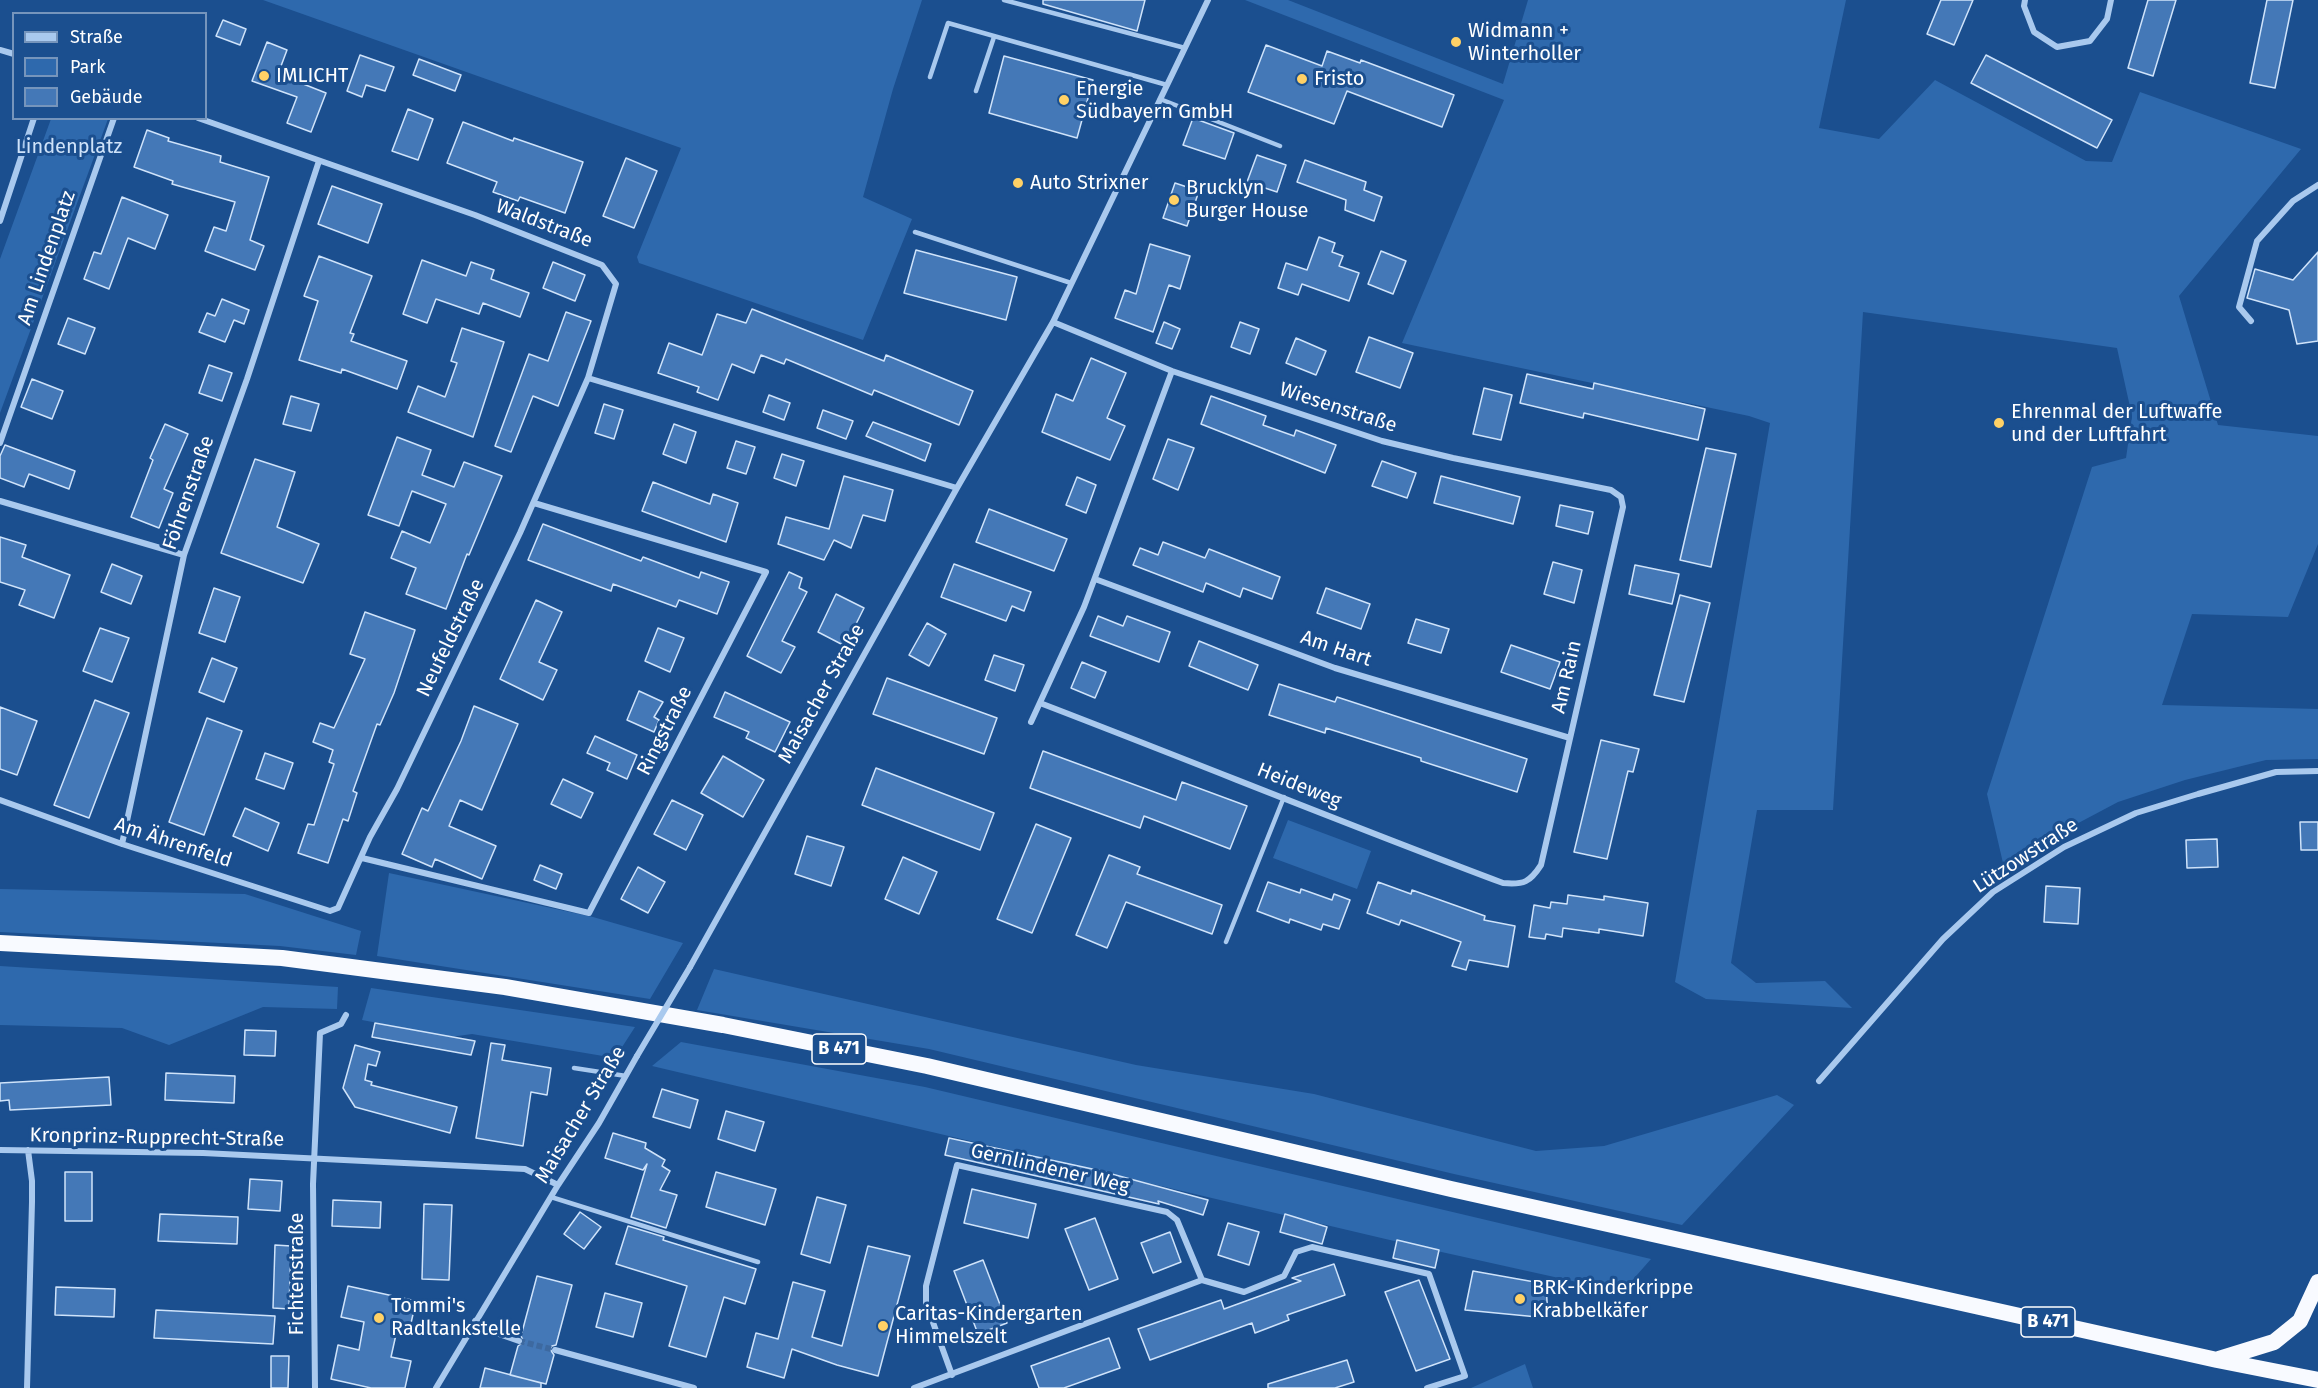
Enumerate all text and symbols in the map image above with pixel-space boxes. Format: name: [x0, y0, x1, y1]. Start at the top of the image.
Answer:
legend: [12, 12, 207, 120]
place label: Widmann + Winterholler: [1468, 19, 1581, 66]
text: Straße: [70, 26, 123, 48]
marker: Widmann + Winterholler: [1449, 35, 1463, 49]
text: Park: [70, 56, 105, 78]
place label: IMLICHT: [276, 64, 348, 88]
place label: Fristo: [1314, 67, 1364, 91]
marker: IMLICHT: [257, 69, 271, 83]
marker: Fristo: [1295, 72, 1309, 86]
place label: Energie Südbayern GmbH: [1076, 77, 1233, 124]
text: Gebäude: [70, 86, 143, 108]
marker: Energie Südbayern GmbH: [1057, 93, 1071, 107]
park label: Lindenplatz: [16, 135, 122, 159]
place label: Auto Strixner: [1030, 171, 1149, 195]
marker: Auto Strixner: [1011, 176, 1025, 190]
place label: Brucklyn Burger House: [1186, 176, 1308, 223]
street label: Am Lindenplatz: [13, 188, 81, 328]
marker: Brucklyn Burger House: [1167, 193, 1181, 207]
street label: Waldstraße: [492, 195, 596, 253]
street label: Wiesenstraße: [1276, 378, 1400, 438]
place label: Ehrenmal der Luftwaffe und der Luftfahrt: [2011, 400, 2222, 447]
marker: Ehrenmal der Luftwaffe und der Luftfahrt: [1992, 416, 2006, 430]
street label: Föhrenstraße: [158, 433, 220, 553]
street label: Neufeldstraße: [412, 575, 490, 701]
street label: Maisacher Straße: [774, 620, 870, 768]
street label: Am Hart: [1297, 626, 1375, 672]
street label: Am Rain: [1547, 638, 1587, 716]
street label: Ringstraße: [632, 682, 698, 780]
street label: Heideweg: [1253, 758, 1345, 814]
street label: Am Ährenfeld: [111, 813, 235, 873]
street label: Lützowstraße: [1969, 813, 2083, 899]
road number: B 471: [812, 1034, 866, 1064]
street label: Maisacher Straße: [531, 1042, 631, 1188]
street label: Kronprinz-Rupprecht-Straße: [30, 1124, 284, 1152]
street label: Gernlindener Weg: [968, 1139, 1132, 1199]
street label: Fichtenstraße: [285, 1213, 309, 1335]
place label: BRK-Kinderkrippe Krabbelkäfer: [1532, 1276, 1693, 1323]
marker: BRK-Kinderkrippe Krabbelkäfer: [1513, 1292, 1527, 1306]
place label: Tommi's Radltankstelle: [391, 1294, 521, 1341]
place label: Caritas-Kindergarten Himmelszelt: [895, 1302, 1083, 1349]
road number: B 471: [2021, 1307, 2075, 1337]
marker: Tommi's Radltankstelle: [372, 1311, 386, 1325]
marker: Caritas-Kindergarten Himmelszelt: [876, 1319, 890, 1333]

